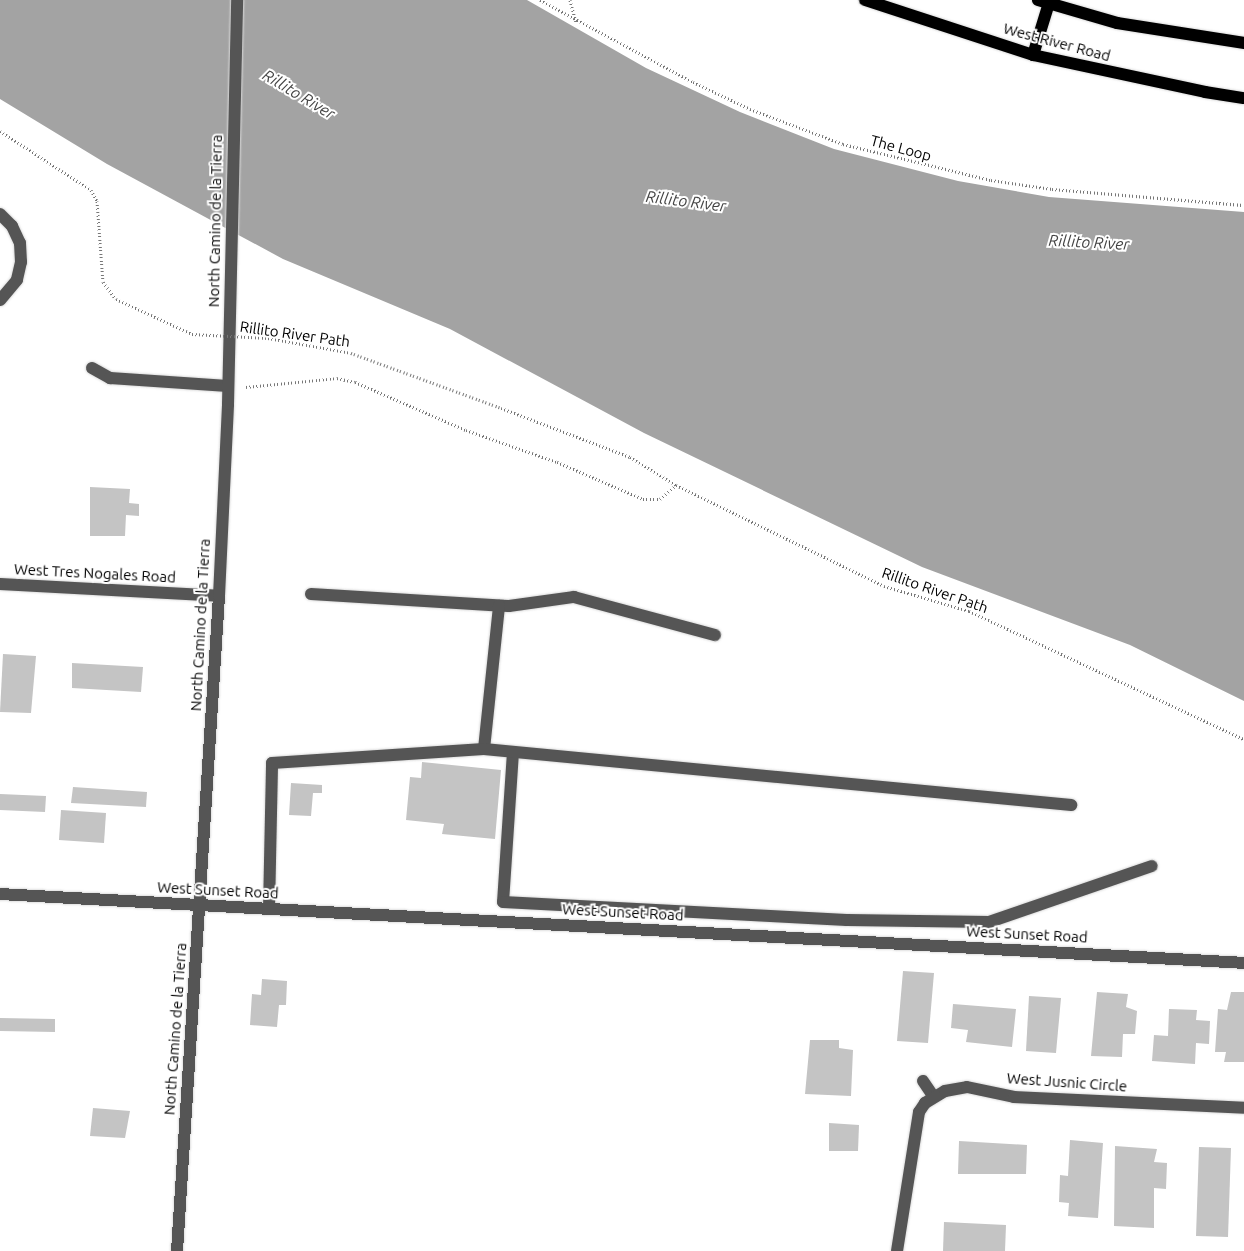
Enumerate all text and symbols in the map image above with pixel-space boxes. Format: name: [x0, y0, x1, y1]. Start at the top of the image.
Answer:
street label: West River Road: [1002, 19, 1112, 65]
water label: Rillito River: [259, 65, 339, 123]
street label: The Loop: [868, 131, 934, 165]
street label: North Camino de la Tierra: [204, 135, 226, 307]
water label: Rillito River: [645, 187, 727, 215]
water label: Rillito River: [1048, 230, 1130, 254]
street label: Rillito River Path: [239, 317, 351, 351]
street label: North Camino de la Tierra: [186, 538, 214, 712]
street label: West Tres Nogales Road: [14, 560, 176, 586]
street label: Rillito River Path: [879, 563, 991, 617]
street label: West Sunset Road: [157, 878, 279, 902]
street label: West Sunset Road: [562, 900, 684, 924]
street label: West Sunset Road: [966, 922, 1088, 946]
street label: North Camino de la Tierra: [160, 942, 190, 1116]
street label: West Jusnic Circle: [1006, 1069, 1128, 1095]

